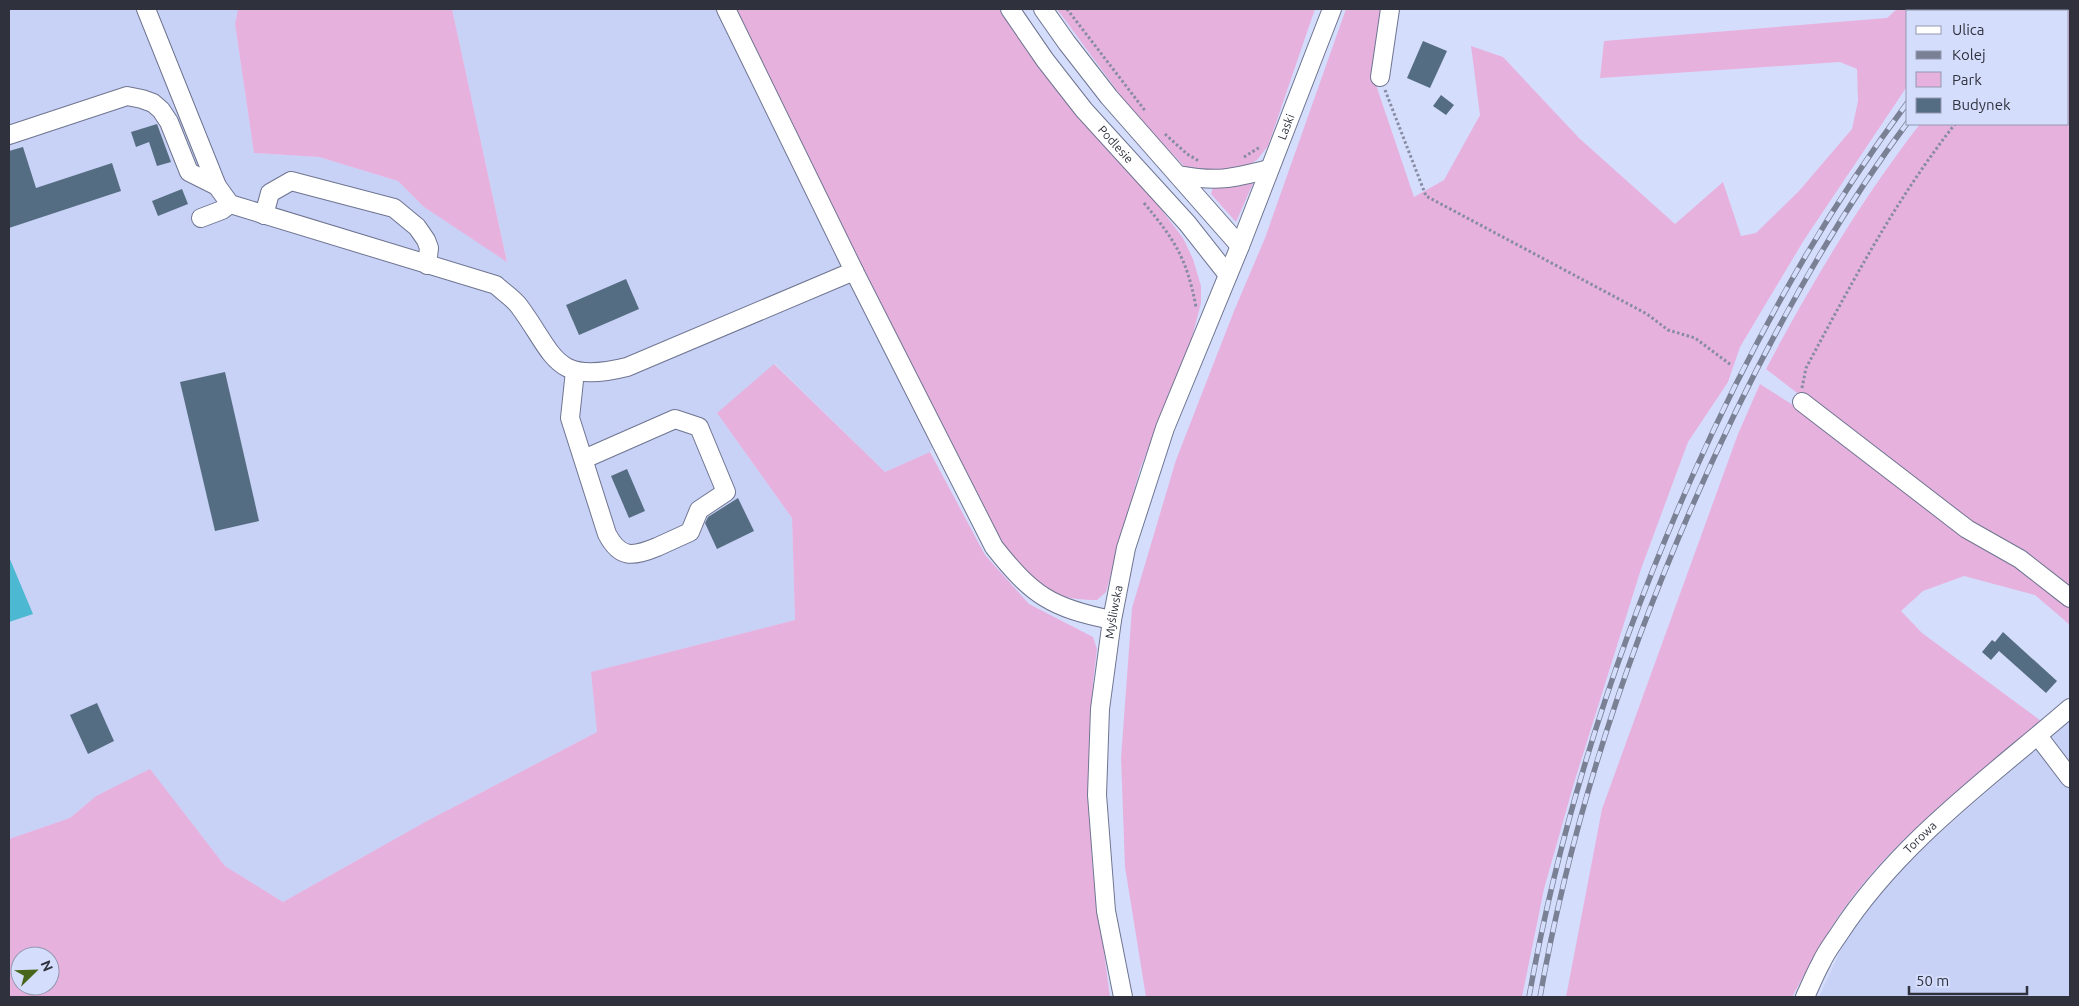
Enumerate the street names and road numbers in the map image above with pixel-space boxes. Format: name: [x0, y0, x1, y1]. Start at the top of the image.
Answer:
street label: Laski: [1275, 112, 1297, 141]
street label: Podlesie: [1096, 123, 1136, 165]
street label: Myśliwska: [1103, 584, 1125, 640]
street label: Torowa: [1901, 819, 1939, 856]

